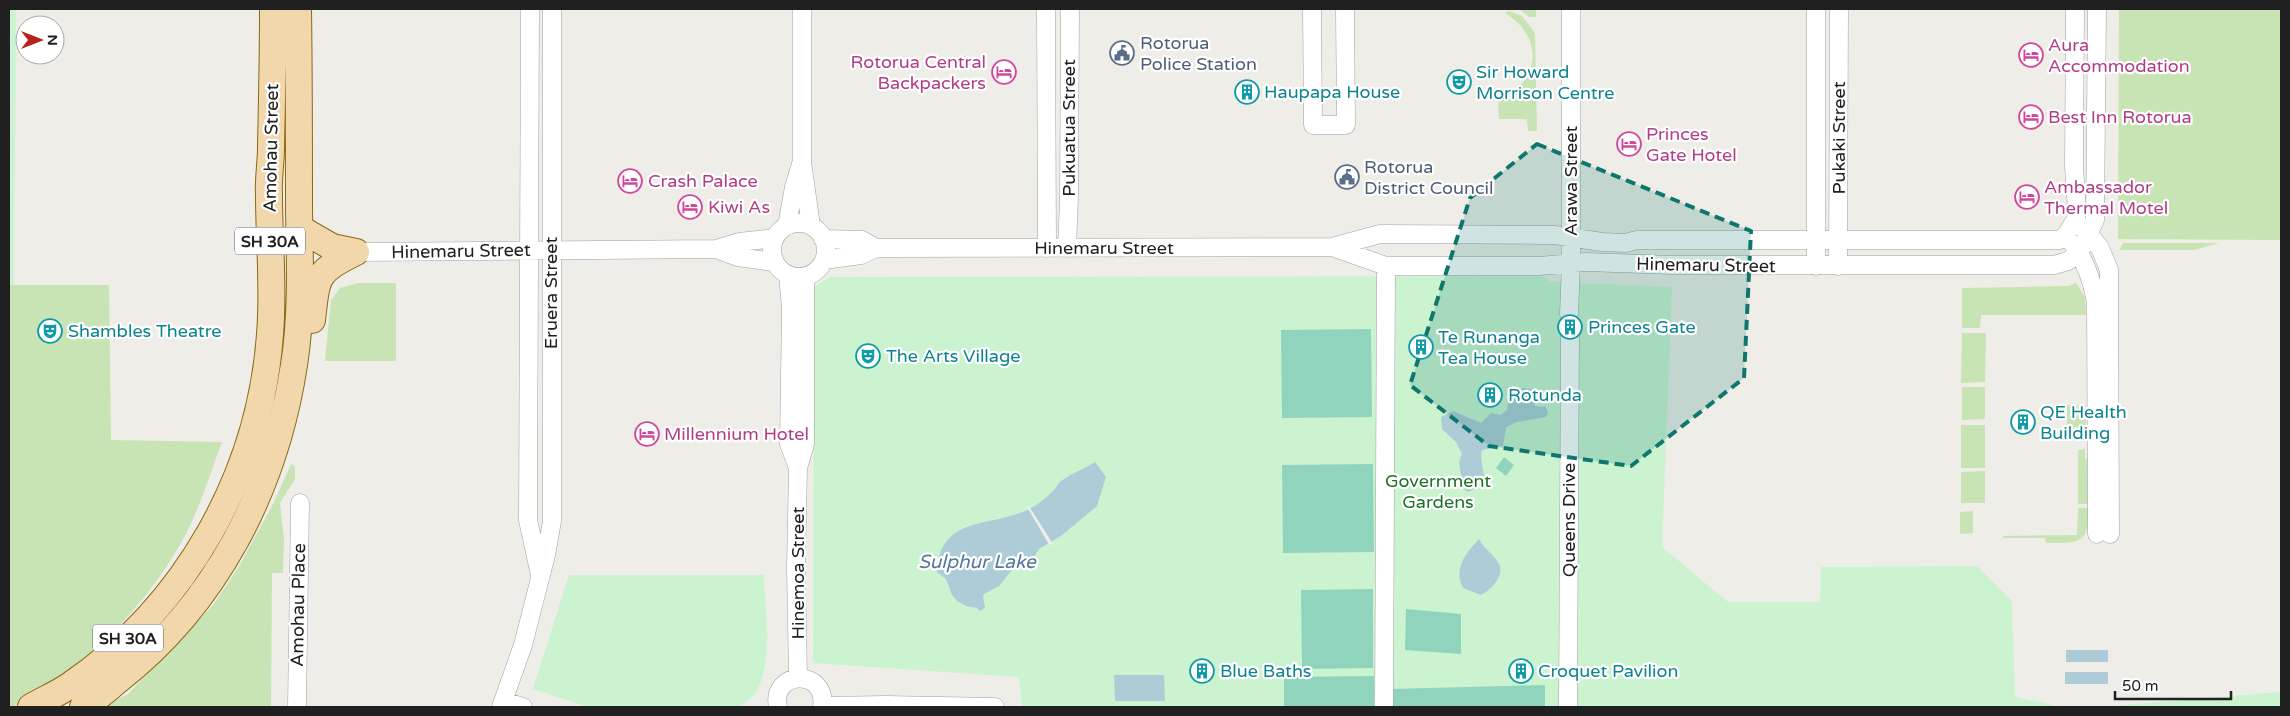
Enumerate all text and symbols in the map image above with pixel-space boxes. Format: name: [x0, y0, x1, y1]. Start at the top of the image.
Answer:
north arrow: [15, 15, 65, 65]
place label: Rotorua Police Station: [1140, 32, 1257, 75]
text: N: [44, 34, 61, 46]
place label: Aura Accommodation: [2048, 34, 2190, 77]
public building icon: Rotorua Police Station: [1109, 40, 1135, 66]
hotel icon: Aura Accommodation: [2018, 42, 2044, 68]
place label: Rotorua Central Backpackers: [850, 51, 986, 94]
hotel icon: Rotorua Central Backpackers: [991, 59, 1017, 85]
street label: Pukuatua Street: [1058, 59, 1080, 197]
place label: Sir Howard Morrison Centre: [1476, 61, 1614, 104]
theatre icon: Sir Howard Morrison Centre: [1446, 69, 1472, 95]
building icon: Haupapa House: [1234, 79, 1260, 105]
place label: Haupapa House: [1264, 81, 1400, 103]
street label: Pukaki Street: [1828, 81, 1850, 195]
street label: Amohau Street: [259, 83, 283, 213]
hotel icon: Best Inn Rotorua: [2018, 104, 2044, 130]
place label: Best Inn Rotorua: [2048, 106, 2192, 128]
place label: Princes Gate Hotel: [1646, 123, 1737, 166]
street label: Arawa Street: [1560, 126, 1582, 236]
hotel icon: Princes Gate Hotel: [1616, 131, 1642, 157]
place label: Rotorua District Council: [1364, 156, 1493, 199]
public building icon: Rotorua District Council: [1334, 164, 1360, 190]
hotel icon: Crash Palace: [617, 168, 643, 194]
place label: Crash Palace: [648, 170, 758, 192]
place label: Ambassador Thermal Motel: [2044, 176, 2168, 219]
hotel icon: Ambassador Thermal Motel: [2014, 184, 2040, 210]
hotel icon: Kiwi As: [677, 194, 703, 220]
place label: Kiwi As: [708, 196, 770, 218]
road number: SH 30A: [235, 228, 305, 255]
street label: Eruera Street: [540, 237, 562, 349]
street label: Hinemaru Street: [1034, 237, 1174, 259]
street label: Hinemaru Street: [391, 239, 531, 263]
street label: Hinemaru Street: [1636, 253, 1776, 277]
building icon: Princes Gate: [1557, 314, 1583, 340]
place label: Princes Gate: [1588, 316, 1696, 338]
theatre icon: Shambles Theatre: [37, 318, 63, 344]
place label: Shambles Theatre: [68, 320, 222, 342]
place label: Te Runanga Tea House: [1438, 326, 1540, 369]
building icon: Te Runanga Tea House: [1408, 334, 1434, 360]
theatre icon: The Arts Village: [855, 343, 881, 369]
place label: The Arts Village: [886, 345, 1021, 367]
building icon: Rotunda: [1477, 382, 1503, 408]
place label: Rotunda: [1508, 384, 1582, 406]
place label: QE Health Building: [2040, 401, 2127, 444]
building icon: QE Health Building: [2010, 409, 2036, 435]
hotel icon: Millennium Hotel: [634, 421, 660, 447]
place label: Millennium Hotel: [664, 423, 809, 445]
street label: Queens Drive: [1558, 463, 1580, 577]
park label: Government Gardens: [1385, 470, 1491, 513]
street label: Hinemoa Street: [787, 507, 809, 639]
street label: Amohau Place: [286, 543, 310, 667]
water label: Sulphur Lake: [918, 551, 1037, 573]
road number: SH 30A: [93, 624, 163, 651]
building icon: Blue Baths: [1189, 658, 1215, 684]
building icon: Croquet Pavilion: [1508, 658, 1534, 684]
place label: Blue Baths: [1220, 660, 1312, 682]
place label: Croquet Pavilion: [1538, 660, 1679, 682]
scale bar: [2115, 668, 2231, 700]
text: 50 m: [2122, 677, 2159, 695]

